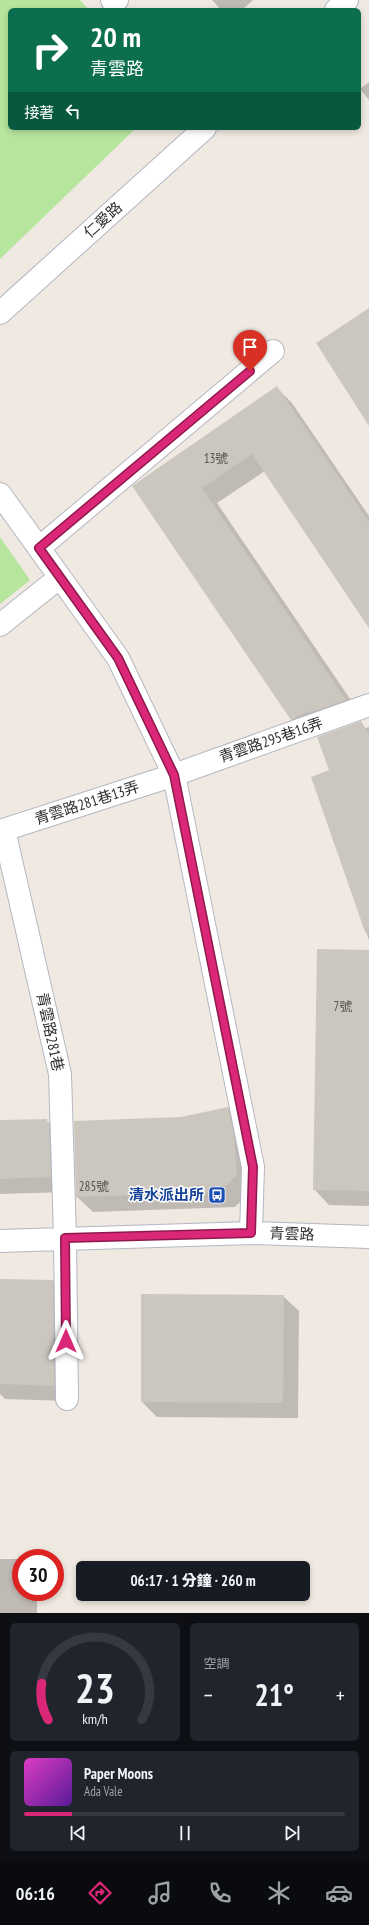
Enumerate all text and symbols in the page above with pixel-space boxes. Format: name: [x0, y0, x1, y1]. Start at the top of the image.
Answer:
text: 20 m: [90, 18, 141, 55]
icon: right: [24, 24, 76, 76]
text: 青雲路: [90, 57, 144, 80]
icon: left: [62, 100, 84, 122]
text: 接著: [24, 103, 54, 122]
street label: 仁愛路: [80, 198, 126, 242]
pin: [233, 330, 267, 371]
icon: arrive: [239, 336, 261, 358]
house number: 13號: [204, 450, 228, 467]
street label: 青雲路295巷16弄: [216, 713, 325, 766]
street label: 青雲路281巷13弄: [32, 777, 142, 828]
street label: 青雲路281巷: [33, 991, 68, 1073]
house number: 7號: [334, 998, 352, 1015]
house number: 285號: [79, 1178, 109, 1195]
place label: 清水派出所: [129, 1185, 204, 1204]
bus stop icon: 清水派出所: [207, 1185, 227, 1205]
street label: 青雲路: [269, 1223, 315, 1244]
position arrow: [45, 1320, 87, 1362]
speed limit sign: 30: [12, 1549, 64, 1601]
text: 06:17 · 1 分鐘 · 260 m: [130, 1571, 256, 1590]
text: 空調: [204, 1655, 230, 1672]
text: 23: [75, 1661, 115, 1714]
text: 21°: [254, 1675, 294, 1714]
text: −: [204, 1681, 213, 1709]
text: +: [336, 1681, 345, 1709]
text: km/h: [82, 1709, 107, 1728]
text: Paper Moons: [84, 1764, 153, 1783]
text: Ada Vale: [84, 1783, 123, 1800]
icon: previous: [67, 1822, 89, 1844]
icon: pause: [174, 1822, 196, 1844]
icon: next: [281, 1822, 303, 1844]
icon: directions: [86, 1879, 114, 1907]
icon: music: [146, 1879, 174, 1907]
icon: phone: [206, 1879, 234, 1907]
icon: climate: [265, 1879, 293, 1907]
icon: car: [325, 1879, 353, 1907]
text: 06:16: [16, 1882, 55, 1905]

